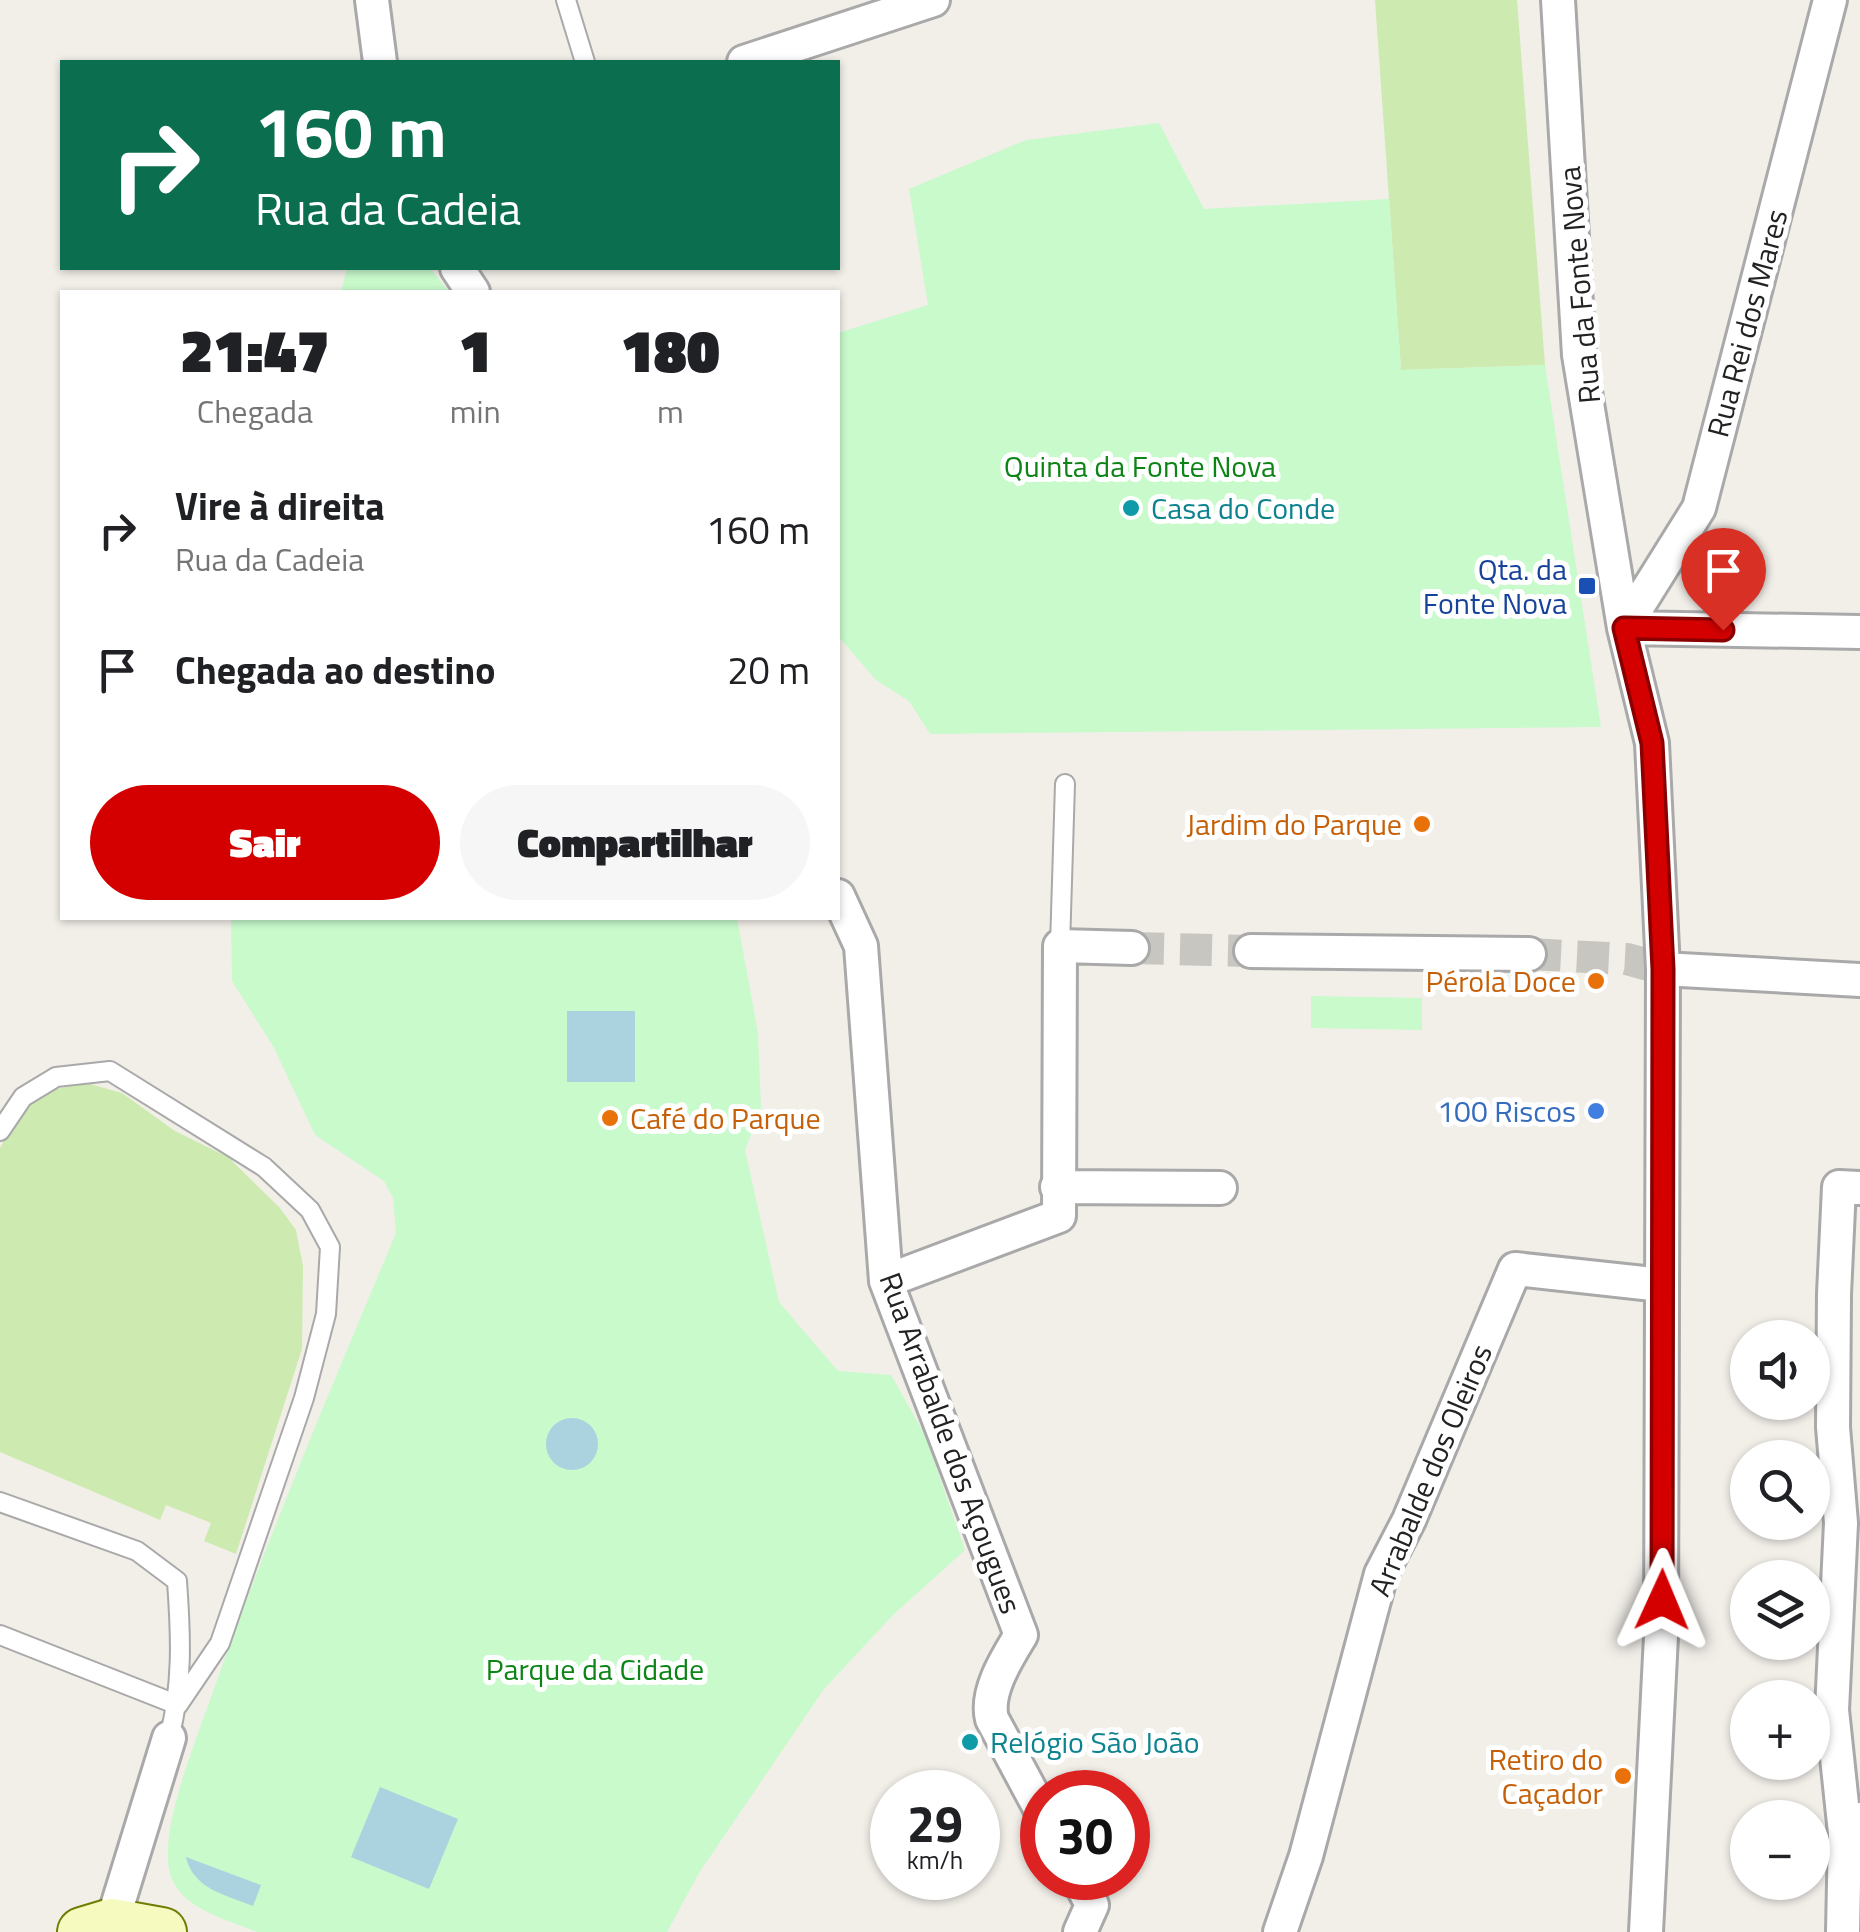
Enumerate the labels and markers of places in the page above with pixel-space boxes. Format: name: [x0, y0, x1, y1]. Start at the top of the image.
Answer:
place label: Casa do Conde: [1151, 485, 1335, 531]
marker: Casa do Conde: [1120, 497, 1142, 519]
pin: [1681, 528, 1766, 631]
place label: Qta. da Fonte Nova: [1423, 546, 1567, 626]
marker: Qta. da Fonte Nova: [1576, 575, 1598, 597]
place label: Jardim do Parque: [1186, 801, 1402, 847]
marker: Jardim do Parque: [1411, 813, 1433, 835]
place label: Pérola Doce: [1425, 958, 1576, 1004]
marker: Pérola Doce: [1585, 970, 1607, 992]
place label: 100 Riscos: [1437, 1088, 1576, 1134]
place label: Café do Parque: [630, 1095, 821, 1141]
marker: 100 Riscos: [1585, 1100, 1607, 1122]
marker: Café do Parque: [599, 1107, 621, 1129]
place label: Relógio São João: [990, 1719, 1200, 1765]
marker: Relógio São João: [959, 1731, 981, 1753]
place label: Retiro do Caçador: [1488, 1736, 1603, 1816]
marker: Retiro do Caçador: [1612, 1765, 1634, 1787]

